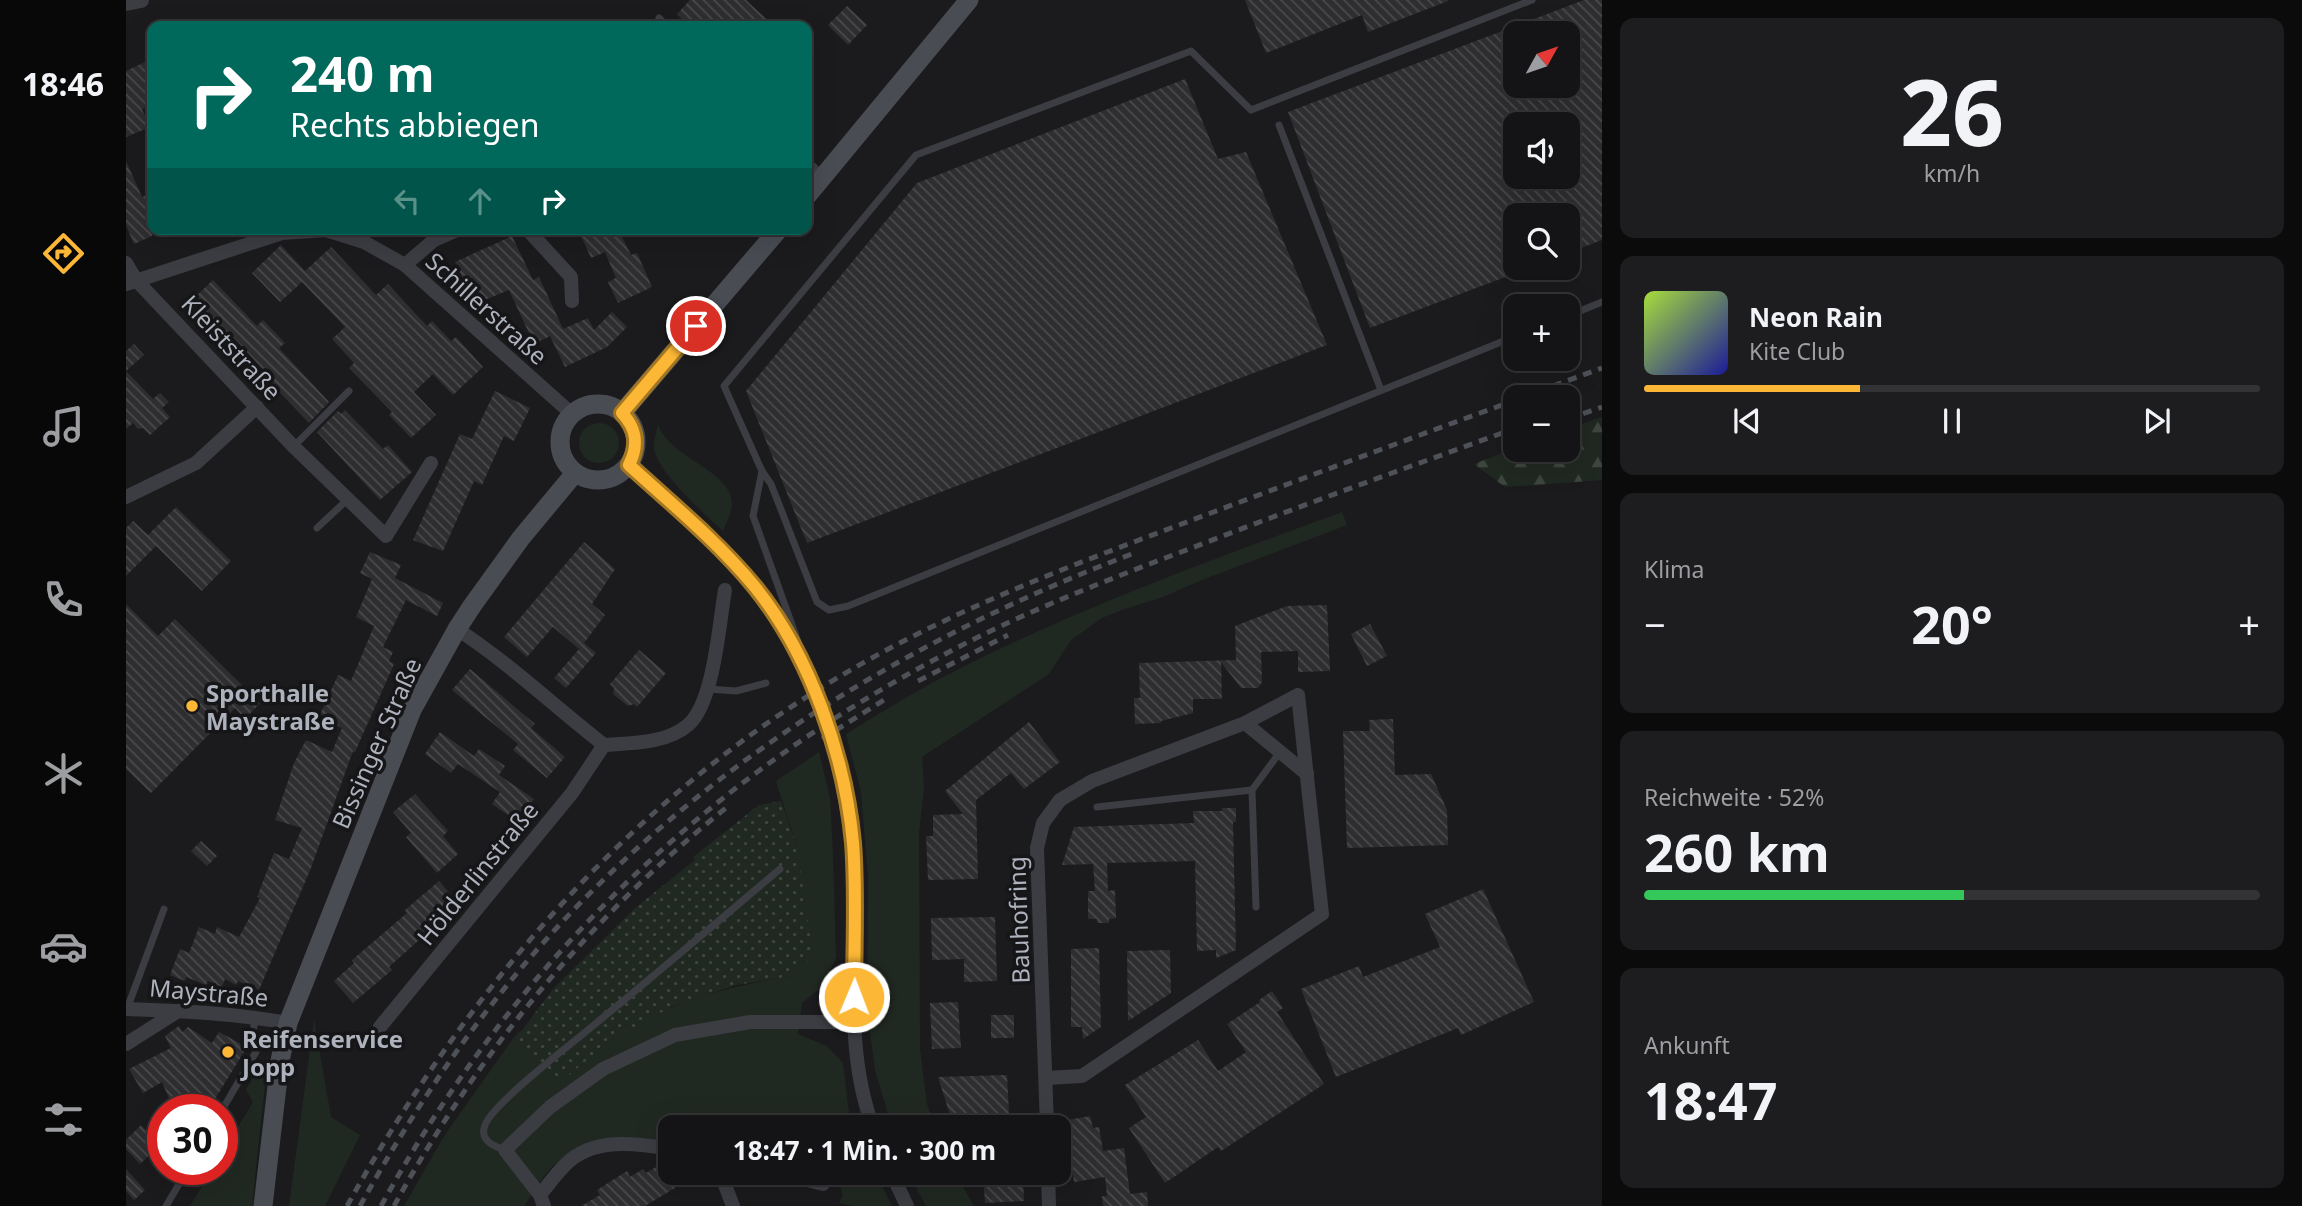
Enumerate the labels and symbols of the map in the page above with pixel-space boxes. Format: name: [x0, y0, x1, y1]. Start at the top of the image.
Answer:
north arrow: [1503, 21, 1580, 98]
street label: Schillerstraße: [419, 244, 555, 372]
street label: Kleiststraße: [175, 287, 289, 407]
pin: [666, 296, 726, 356]
street label: Bissinger Straße: [324, 652, 428, 834]
place label: Sporthalle Maystraße: [206, 676, 335, 737]
marker: Sporthalle Maystraße: [184, 698, 200, 714]
street label: Hölderlinstraße: [409, 794, 545, 952]
street label: Bauhofring: [999, 856, 1037, 984]
position arrow: [817, 960, 891, 1034]
street label: Maystraße: [148, 970, 270, 1014]
place label: Reifenservice Jopp: [240, 1022, 403, 1083]
marker: Reifenservice Jopp: [220, 1044, 236, 1060]
speed limit sign: 30: [147, 1094, 238, 1185]

